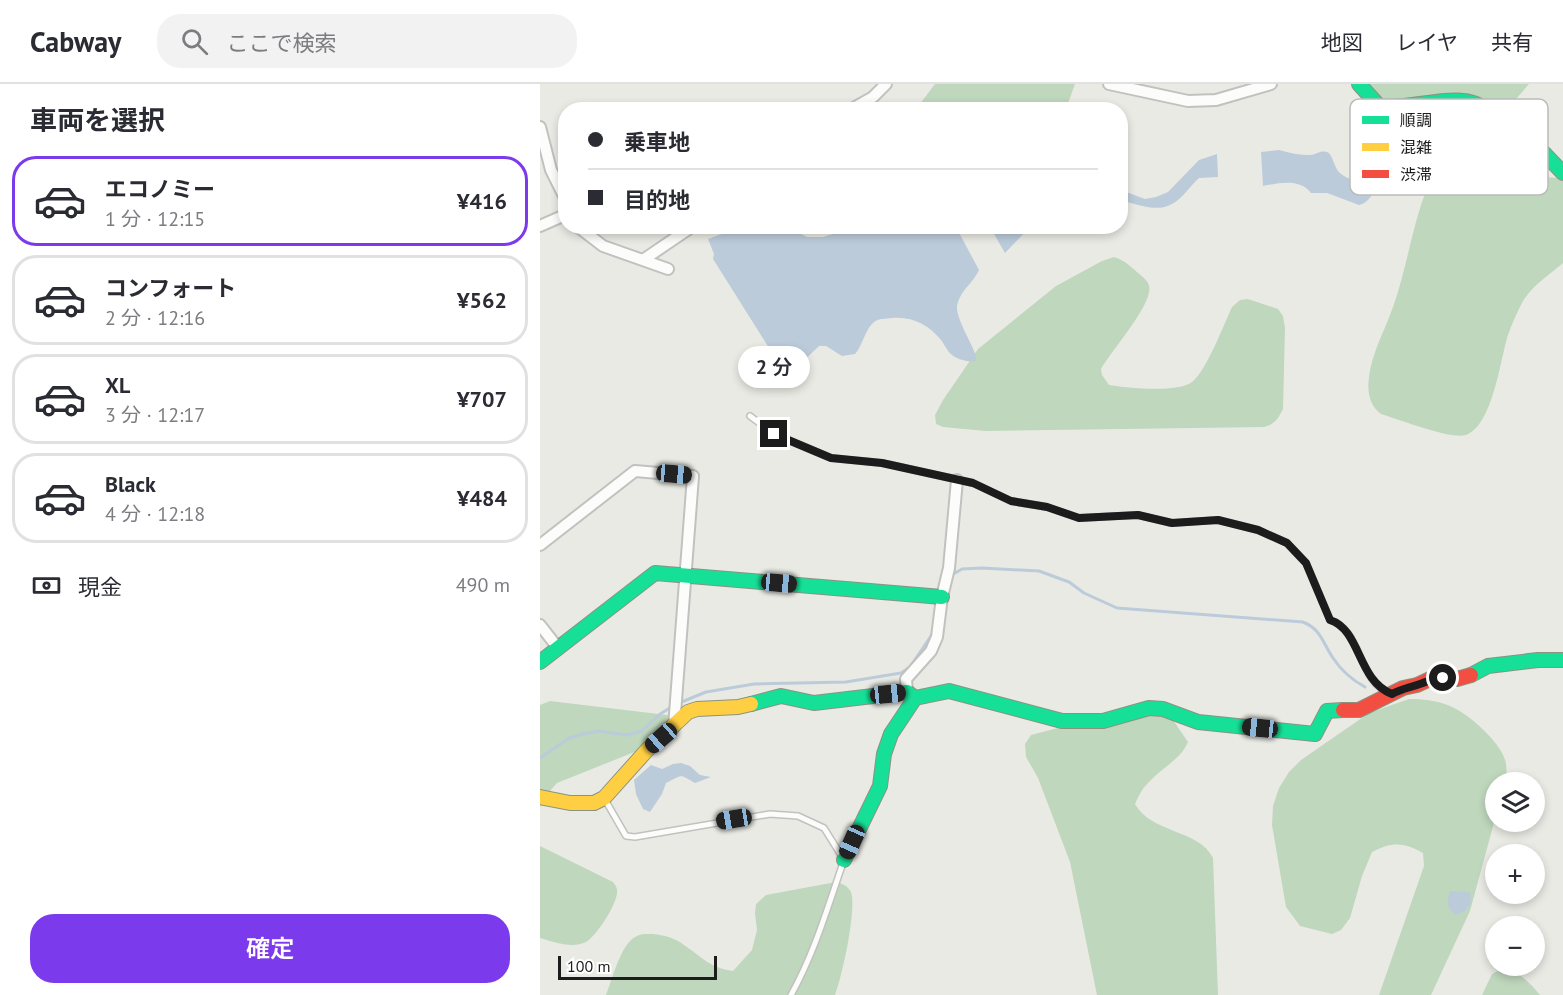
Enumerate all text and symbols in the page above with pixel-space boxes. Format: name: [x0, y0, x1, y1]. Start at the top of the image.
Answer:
search box: [157, 14, 577, 68]
text: Cabway: [30, 23, 121, 60]
icon: search: [178, 25, 211, 58]
text: ここで検索: [226, 29, 336, 57]
text: 地図: [1321, 29, 1363, 56]
text: レイヤ: [1396, 29, 1458, 56]
text: 共有: [1491, 29, 1533, 56]
legend: [1350, 99, 1548, 195]
text: 車両を選択: [30, 103, 165, 137]
text: 順調: [1400, 110, 1432, 130]
text: 乗車地: [624, 128, 690, 156]
text: 混雑: [1400, 137, 1432, 157]
text: 渋滞: [1400, 164, 1432, 184]
icon: car: [33, 174, 87, 228]
text: エコノミー: [105, 175, 215, 203]
text: 目的地: [624, 186, 690, 214]
text: ¥416: [457, 187, 507, 215]
text: 1 分 · 12:15: [105, 206, 205, 232]
icon: car: [33, 273, 87, 327]
text: コンフォート: [105, 274, 236, 302]
text: ¥562: [457, 286, 507, 314]
text: 2 分 · 12:16: [105, 305, 205, 331]
callout: 2 分: [738, 347, 810, 389]
text: 2 分: [756, 354, 792, 380]
text: XL: [105, 371, 130, 399]
icon: car: [33, 372, 87, 426]
text: ¥707: [457, 385, 507, 413]
text: 3 分 · 12:17: [105, 402, 205, 428]
route end: [760, 420, 787, 447]
car: [655, 463, 693, 485]
text: Black: [105, 470, 156, 498]
icon: car: [33, 471, 87, 525]
text: ¥484: [457, 484, 507, 512]
text: 4 分 · 12:18: [105, 501, 205, 527]
icon: cash: [30, 569, 63, 602]
text: 490 m: [456, 572, 510, 598]
car: [760, 572, 798, 594]
text: 現金: [78, 573, 122, 601]
route start: [1429, 664, 1456, 691]
car: [869, 683, 907, 705]
car: [1241, 717, 1279, 739]
car: [642, 719, 680, 757]
map controls: [1485, 772, 1545, 976]
button: layers: [1485, 772, 1545, 832]
car: [715, 807, 753, 831]
car: [836, 822, 868, 862]
button: +: [1485, 844, 1545, 904]
button: 確定: [30, 914, 510, 983]
button: −: [1485, 916, 1545, 976]
scale bar: [558, 953, 717, 980]
text: 100 m: [567, 956, 610, 976]

